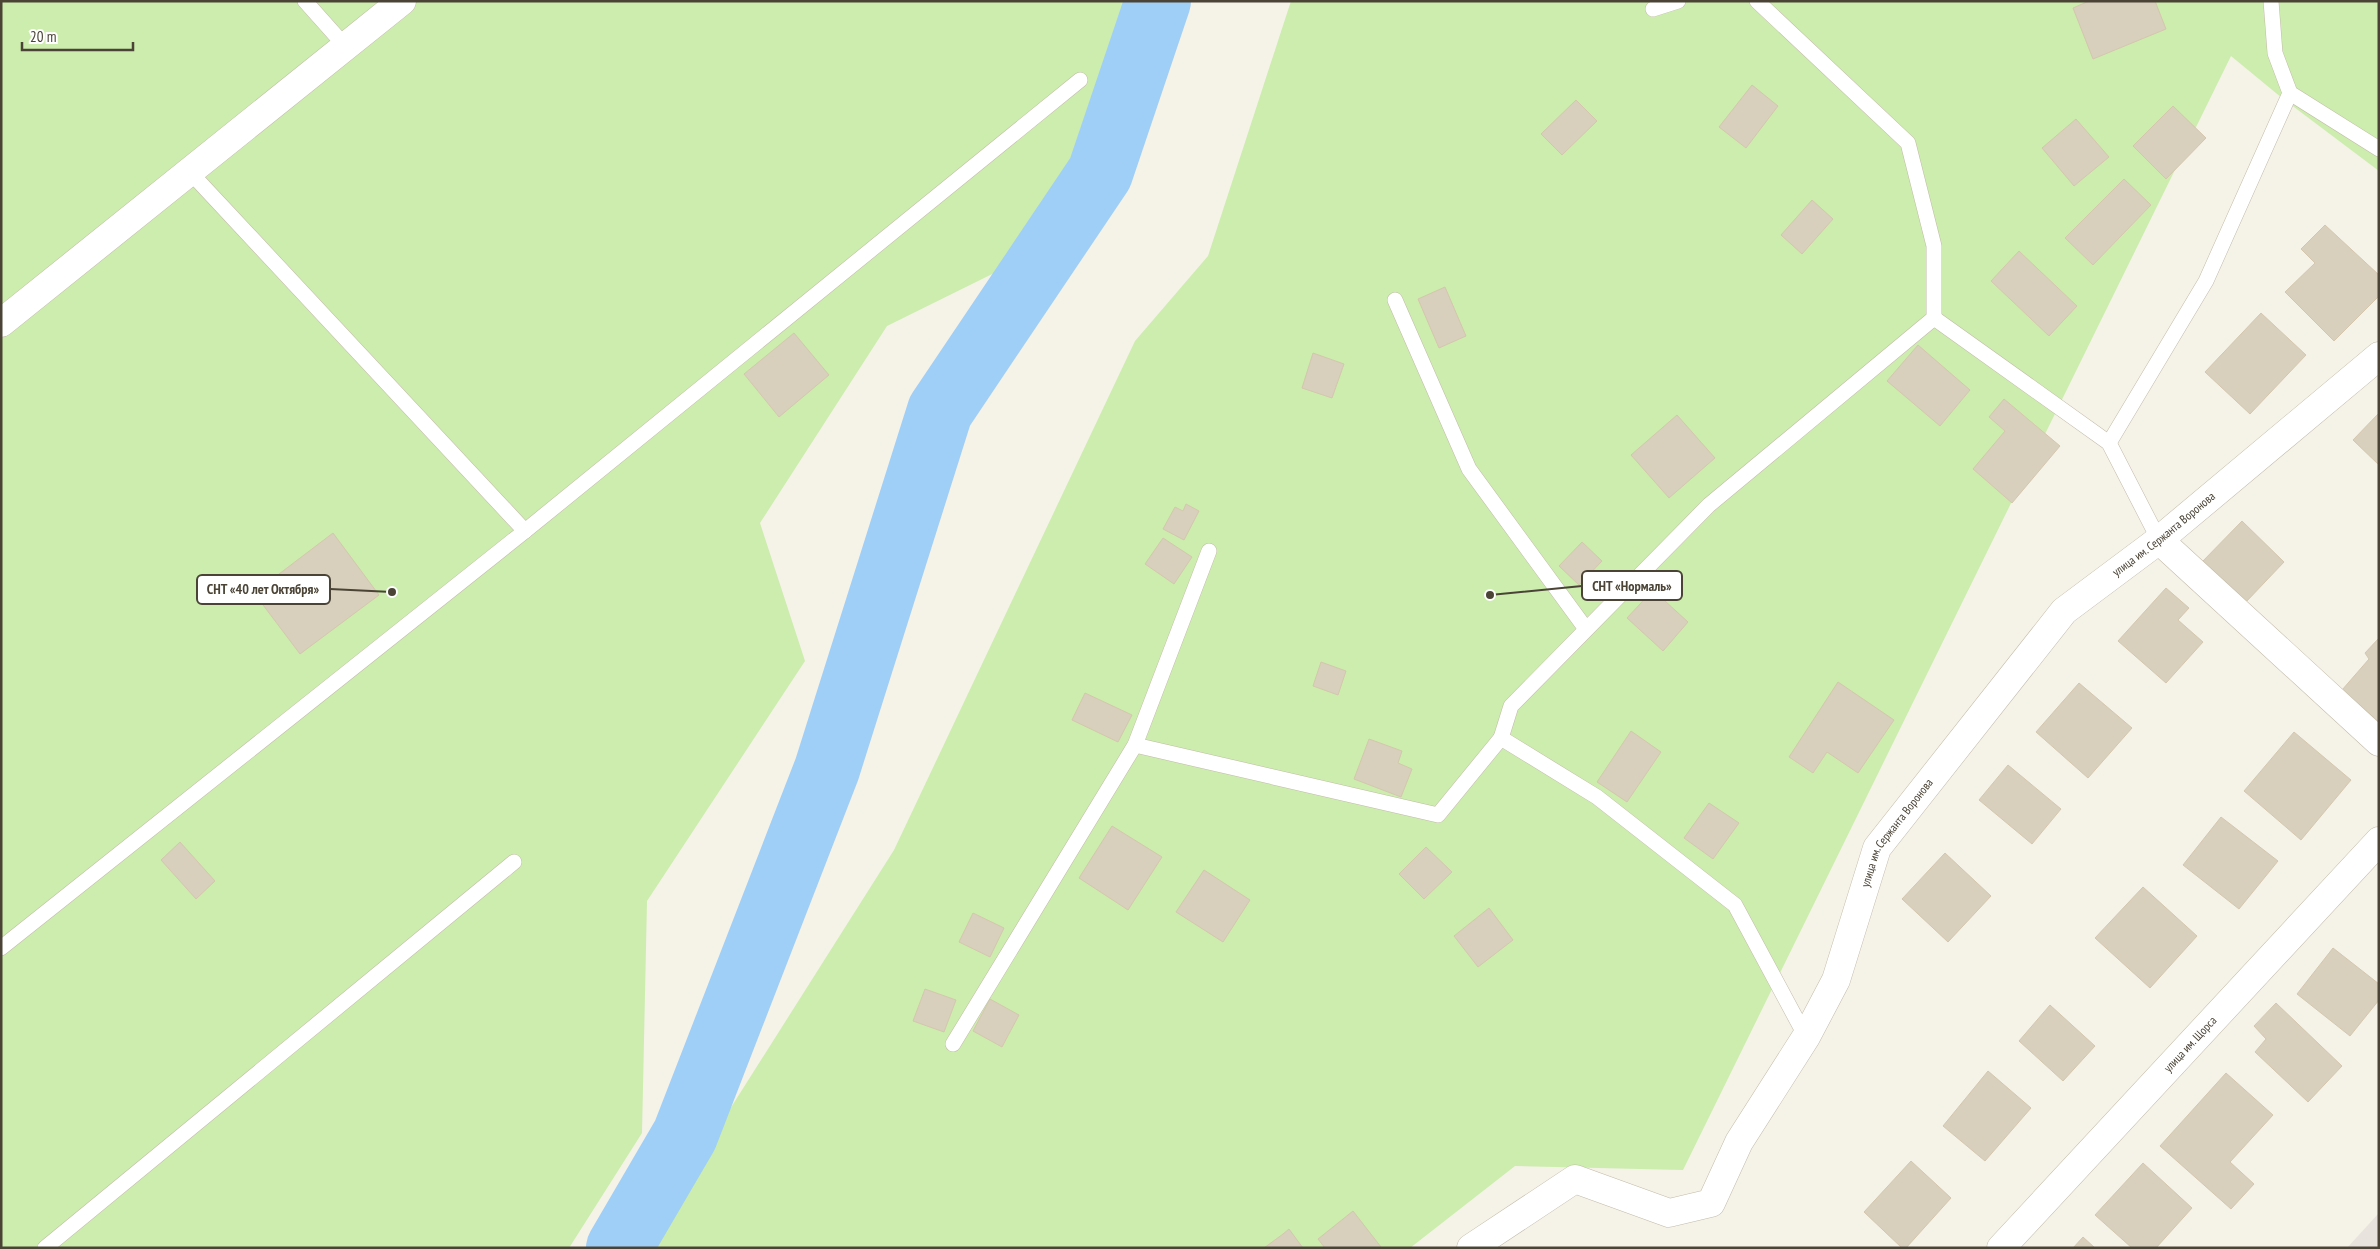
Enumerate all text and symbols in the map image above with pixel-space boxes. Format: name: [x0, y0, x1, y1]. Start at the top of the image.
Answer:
scale bar: [22, 20, 134, 52]
text: 20 m: [30, 27, 56, 46]
street label: улица им. Сержанта Воронова: [2109, 488, 2218, 579]
callout: СНТ «Нормаль»: [1582, 571, 1682, 600]
callout: СНТ «40 лет Октября»: [197, 575, 330, 604]
text: СНТ «Нормаль»: [1592, 577, 1672, 595]
text: СНТ «40 лет Октября»: [207, 580, 319, 598]
street label: улица им. Сержанта Воронова: [1857, 775, 1936, 889]
street label: улица им. Щорса: [2160, 1013, 2220, 1075]

